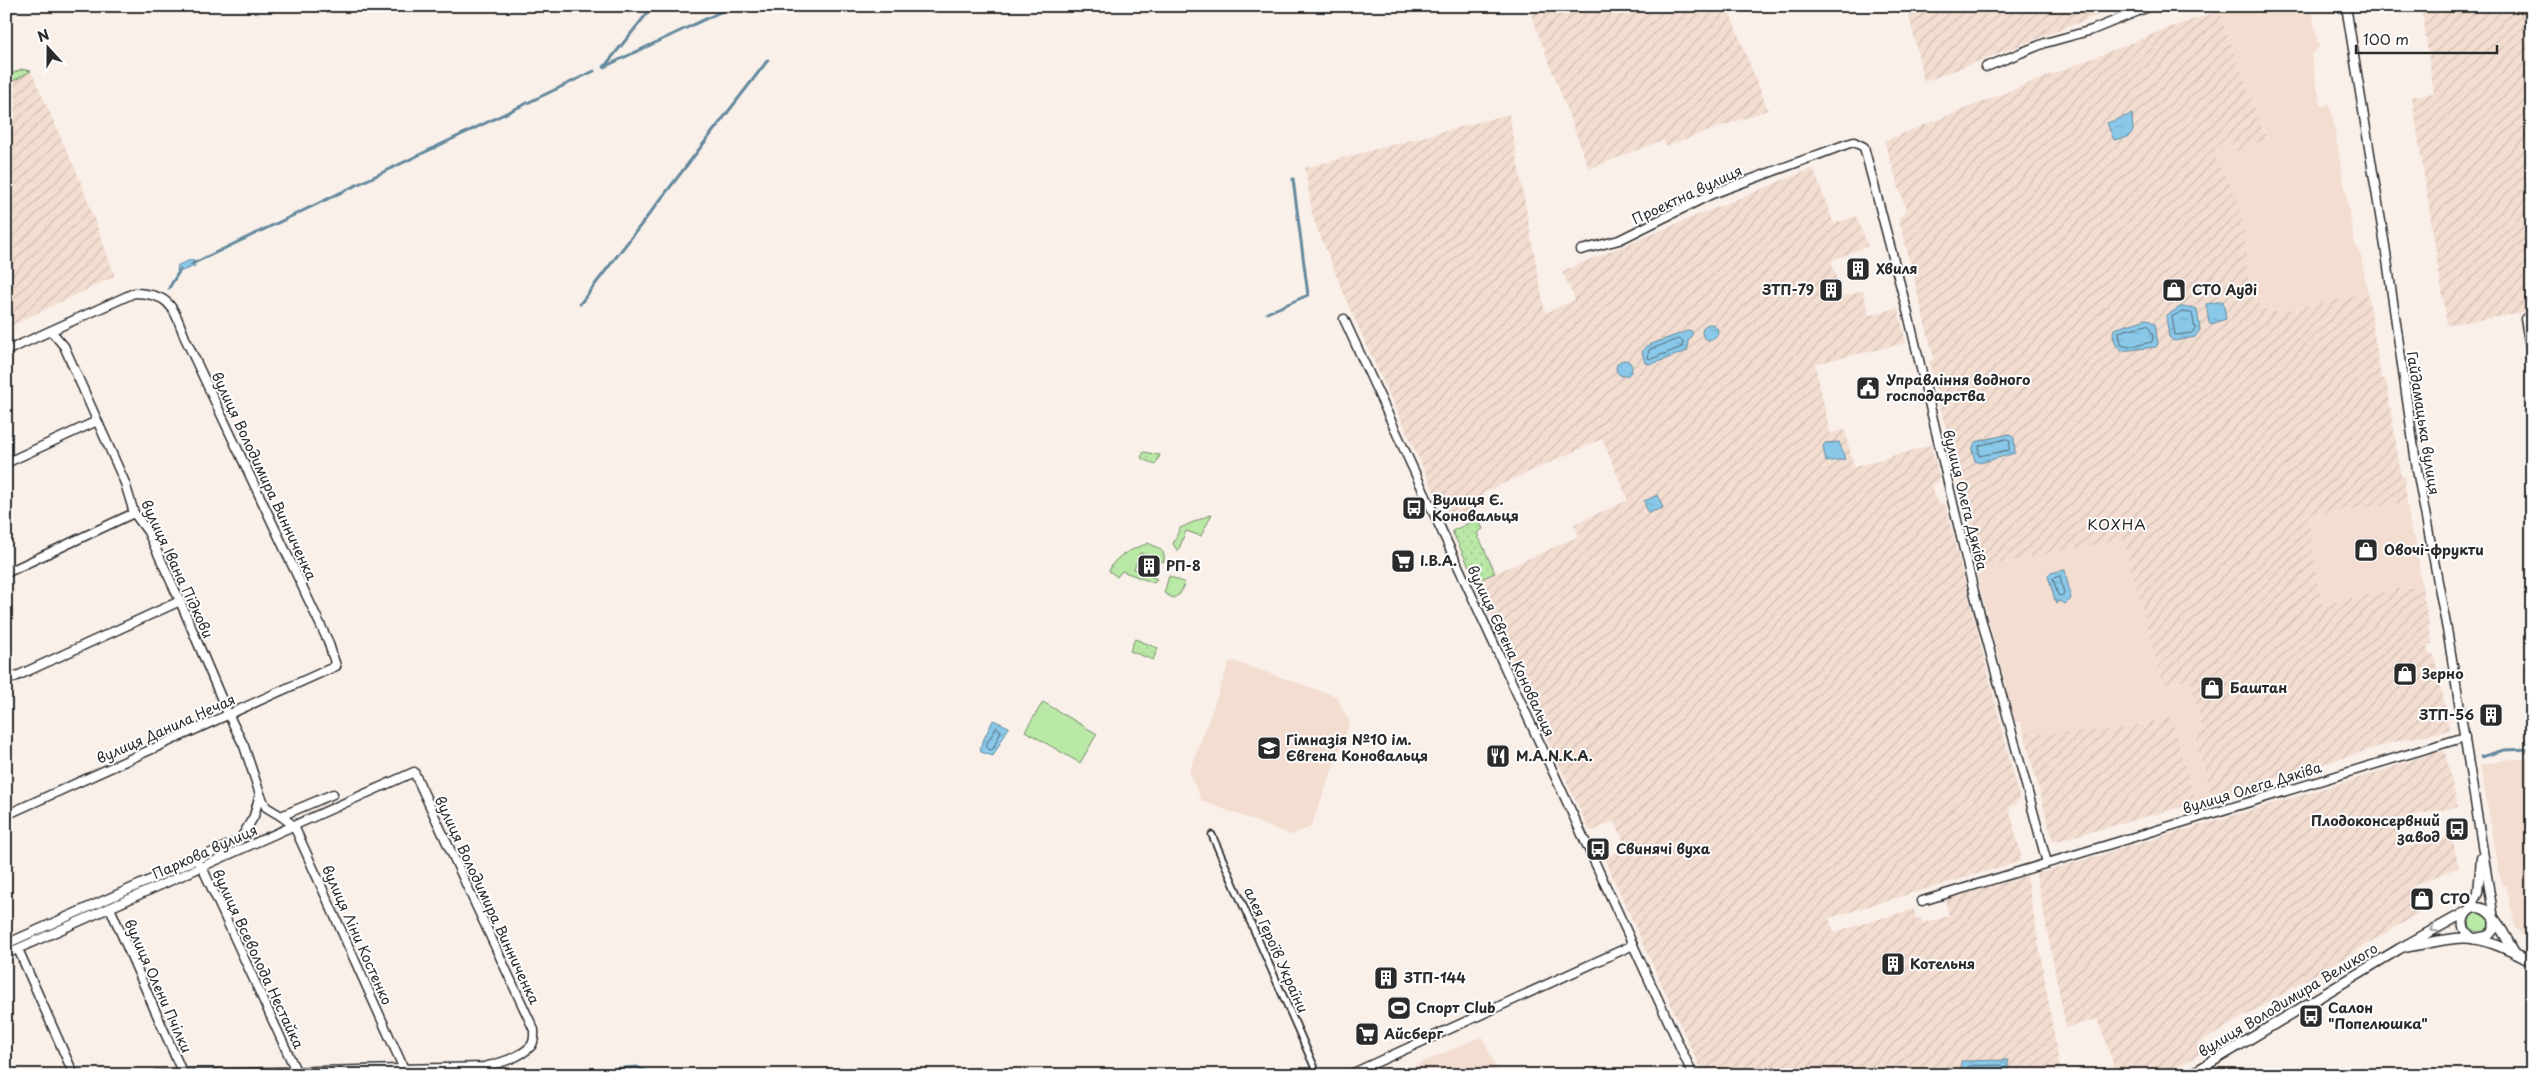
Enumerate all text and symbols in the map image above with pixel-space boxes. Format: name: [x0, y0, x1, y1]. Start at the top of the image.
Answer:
north arrow: [22, 22, 72, 72]
scale bar: [2356, 22, 2497, 54]
text: N: [34, 24, 52, 47]
text: 100 m: [2363, 27, 2409, 50]
street label: Проектна вулиця: [1628, 160, 1745, 229]
building icon: Хвиля: [1845, 256, 1871, 282]
place label: Хвиля: [1876, 258, 1917, 279]
building icon: ЗТП-79: [1818, 277, 1844, 303]
shop icon: СТО Ауді: [2161, 277, 2187, 303]
place label: ЗТП-79: [1761, 279, 1814, 300]
place label: СТО Ауді: [2192, 279, 2257, 300]
street label: Гайдамацька вулиця: [2402, 350, 2445, 496]
street label: вулиця Володимира Винниченка: [207, 368, 322, 584]
place label: Управління водного господарства: [1886, 369, 2030, 406]
public building icon: Управління водного господарства: [1855, 375, 1881, 401]
street label: вулиця Олега Дяківа: [1938, 427, 1993, 573]
place label: Вулиця Є. Коновальця: [1432, 489, 1519, 526]
bus stop icon: Вулиця Є. Коновальця: [1401, 495, 1427, 521]
street label: вулиця Івана Підкови: [136, 496, 219, 642]
district label: КОХНА: [2087, 512, 2147, 535]
shop icon: Овочі-фрукти: [2353, 537, 2379, 563]
place label: Овочі-фрукти: [2384, 539, 2484, 560]
supermarket icon: І.В.А.: [1390, 548, 1416, 574]
place label: І.В.А.: [1420, 550, 1457, 571]
building icon: РП-8: [1136, 553, 1162, 579]
place label: РП-8: [1166, 555, 1201, 576]
street label: вулиця Євгена Коновальця: [1462, 562, 1561, 740]
shop icon: Зерно: [2392, 661, 2418, 687]
place label: Зерно: [2421, 663, 2464, 684]
shop icon: Баштан: [2199, 675, 2225, 701]
place label: Баштан: [2230, 677, 2287, 698]
street label: вулиця Данила Нечая: [93, 688, 239, 769]
building icon: ЗТП-56: [2478, 702, 2504, 728]
place label: ЗТП-56: [2418, 704, 2474, 725]
place label: Гімназія №10 ім. Євгена Коновальця: [1286, 729, 1428, 766]
school or university icon: Гімназія №10 ім. Євгена Коновальця: [1256, 735, 1282, 761]
restaurant icon: M.A.N.K.A.: [1485, 743, 1511, 769]
place label: M.A.N.K.A.: [1516, 745, 1593, 766]
street label: вулиця Олега Дяківа: [2180, 756, 2324, 819]
street label: вулиця Володимира Винниченка: [430, 792, 545, 1008]
place label: Плодоконсервний завод: [2311, 810, 2441, 847]
bus stop icon: Плодоконсервний завод: [2444, 816, 2470, 842]
street label: Паркова вулиця: [149, 819, 261, 884]
bus stop icon: Свинячі вуха: [1585, 836, 1611, 862]
place label: Свинячі вуха: [1616, 838, 1711, 859]
street label: вулиця Ліни Костенко: [317, 861, 398, 1008]
street label: вулиця Всеволода Нестайка: [208, 866, 309, 1052]
street label: алея Героїв України: [1239, 883, 1314, 1016]
shop icon: СТО: [2409, 886, 2435, 912]
place label: СТО: [2440, 888, 2470, 909]
street label: вулиця Олени Пчілки: [119, 915, 197, 1056]
one-way arrow: [2431, 923, 2440, 933]
street label: вулиця Володимира Великого: [2194, 937, 2382, 1062]
building icon: Котельня: [1880, 951, 1906, 977]
place label: Котельня: [1910, 953, 1975, 974]
building icon: ЗТП-144: [1373, 965, 1399, 991]
place label: ЗТП-144: [1403, 967, 1466, 988]
sports icon: Спорт Club: [1386, 995, 1412, 1021]
place label: Спорт Club: [1416, 997, 1496, 1018]
place label: Салон "Попелюшка": [2328, 997, 2428, 1034]
bus stop icon: Салон "Попелюшка": [2298, 1003, 2324, 1029]
supermarket icon: Айсберг: [1354, 1021, 1380, 1047]
place label: Айсберг: [1383, 1023, 1443, 1044]

